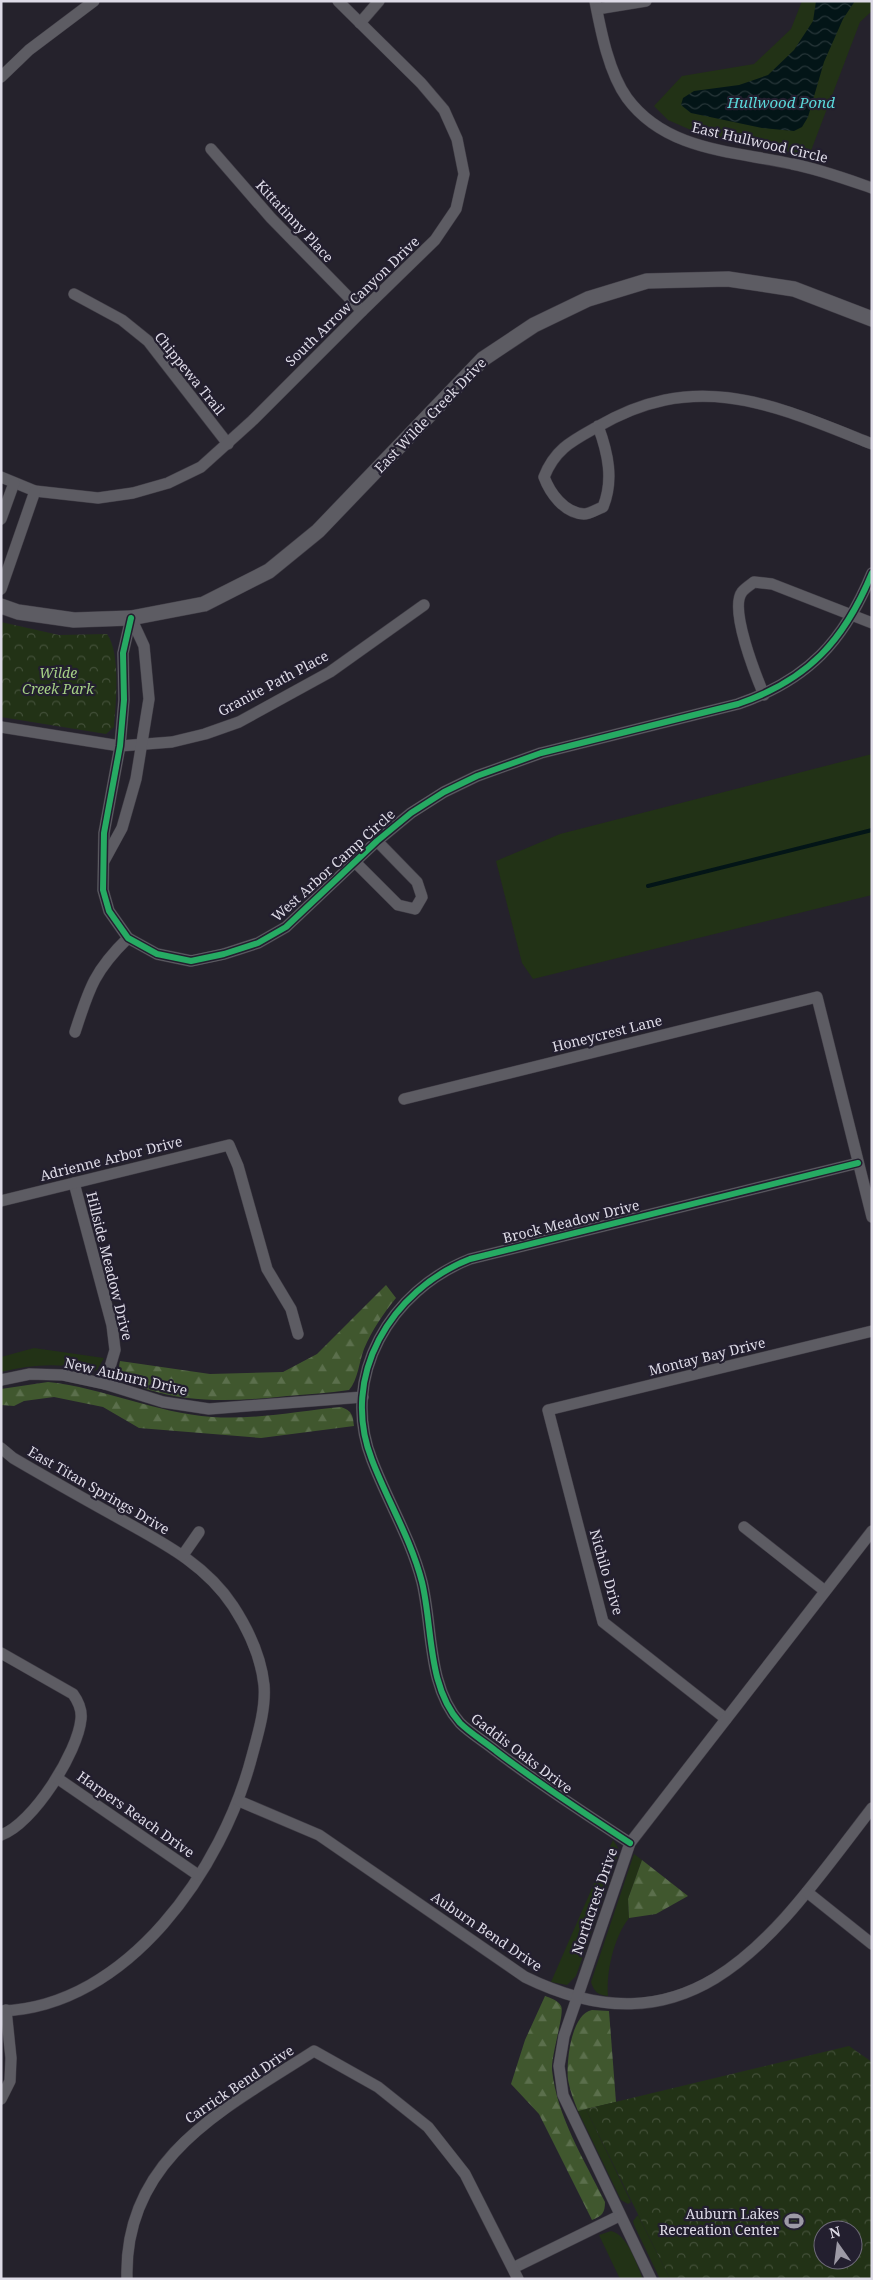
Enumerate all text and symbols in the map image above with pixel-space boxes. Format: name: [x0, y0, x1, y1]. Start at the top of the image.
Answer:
water label: Hullwood Pond: [726, 92, 835, 112]
street label: East Hullwood Circle: [690, 117, 830, 167]
street label: Kittatinny Place: [252, 176, 338, 266]
street label: South Arrow Canyon Drive: [281, 232, 423, 370]
street label: Chippewa Trail: [151, 327, 230, 419]
street label: East Wilde Creek Drive: [370, 353, 490, 477]
street label: Granite Path Place: [214, 646, 332, 720]
park label: Wilde Creek Park: [22, 663, 95, 698]
street label: West Arbor Camp Circle: [267, 804, 399, 926]
street label: Honeycrest Lane: [550, 1010, 664, 1056]
street label: Adrienne Arbor Drive: [38, 1131, 184, 1185]
street label: Hillside Meadow Drive: [82, 1190, 138, 1342]
street label: Brock Meadow Drive: [501, 1195, 641, 1247]
street label: Montay Bay Drive: [647, 1332, 767, 1380]
street label: New Auburn Drive: [62, 1353, 190, 1399]
street label: East Titan Springs Drive: [25, 1442, 173, 1538]
street label: Nichilo Drive: [586, 1527, 628, 1617]
street label: Gaddis Oaks Drive: [467, 1708, 577, 1798]
street label: Harpers Reach Drive: [74, 1766, 198, 1862]
street label: Northcrest Drive: [567, 1845, 621, 1957]
street label: Auburn Bend Drive: [428, 1887, 546, 1975]
street label: Carrick Bend Drive: [181, 2040, 297, 2128]
place label: Auburn Lakes Recreation Center: [659, 2204, 779, 2239]
sports icon: Auburn Lakes Recreation Center: [783, 2210, 805, 2232]
north arrow: [813, 2220, 863, 2270]
text: N: [827, 2221, 842, 2242]

